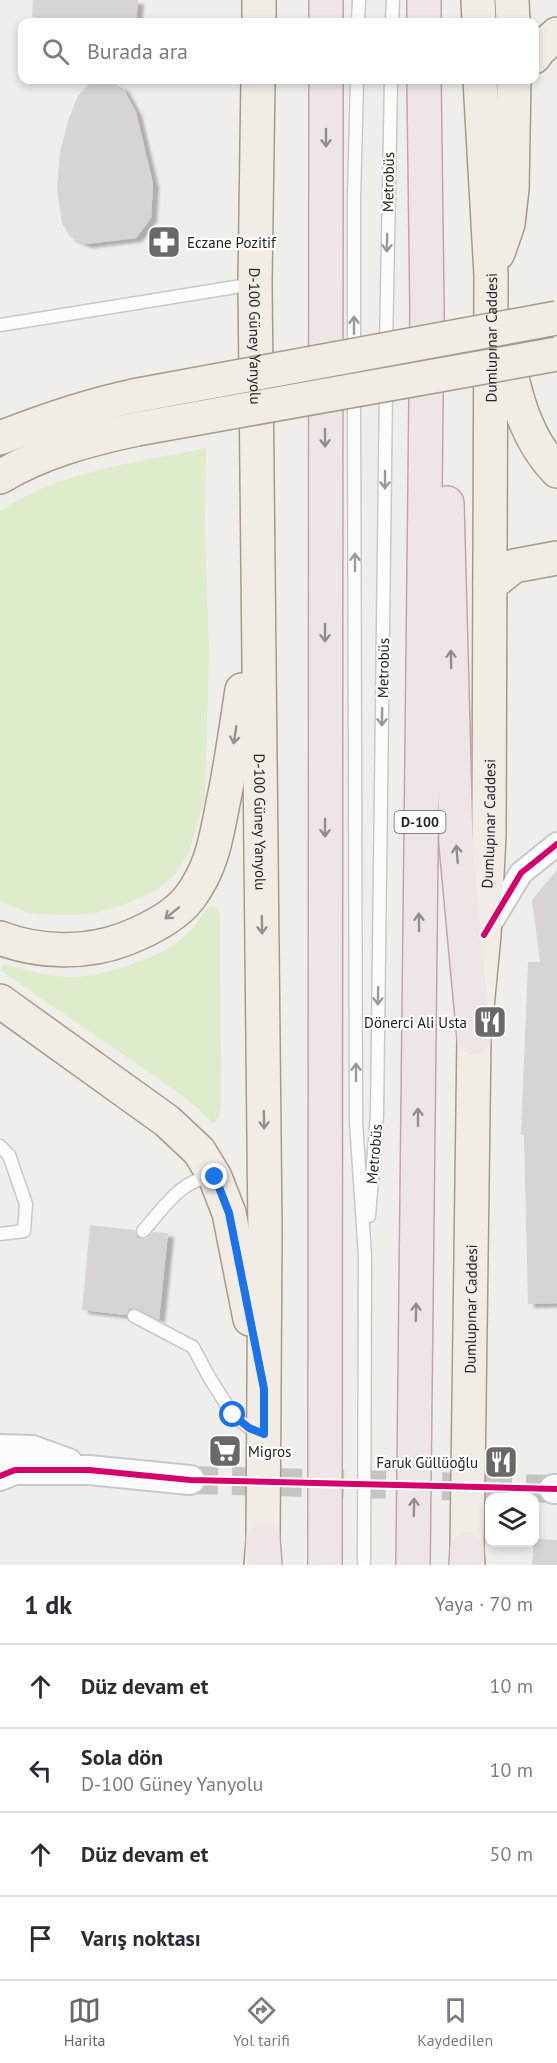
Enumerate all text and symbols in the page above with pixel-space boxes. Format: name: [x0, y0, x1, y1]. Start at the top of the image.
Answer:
search box: [18, 18, 539, 84]
icon: search: [39, 35, 72, 68]
text: Burada ara: [87, 37, 188, 65]
one-way arrow: [320, 127, 332, 147]
street label: Metrobüs: [378, 152, 398, 212]
pharmacy icon: Eczane Pozitif: [146, 224, 182, 260]
one-way arrow: [381, 232, 392, 252]
place label: Eczane Pozitif: [187, 233, 277, 252]
street label: D-100 Güney Yanyolu: [245, 267, 266, 405]
street label: Dumlupınar Caddesi: [481, 272, 501, 402]
one-way arrow: [348, 316, 360, 336]
one-way arrow: [319, 427, 331, 447]
one-way arrow: [379, 469, 391, 489]
one-way arrow: [349, 553, 361, 573]
one-way arrow: [319, 622, 331, 642]
street label: Metrobüs: [373, 638, 393, 698]
one-way arrow: [445, 650, 457, 670]
one-way arrow: [376, 706, 388, 726]
one-way arrow: [230, 724, 241, 744]
street label: D-100 Güney Yanyolu: [250, 753, 271, 891]
street label: Dumlupınar Caddesi: [477, 759, 499, 889]
road number: D-100: [394, 811, 446, 833]
one-way arrow: [319, 817, 331, 837]
one-way arrow: [451, 844, 462, 864]
one-way arrow: [164, 907, 180, 920]
one-way arrow: [413, 912, 425, 932]
one-way arrow: [256, 915, 268, 935]
one-way arrow: [372, 985, 384, 1005]
restaurant icon: Dönerci Ali Usta: [472, 1004, 508, 1040]
place label: Dönerci Ali Usta: [364, 1013, 467, 1032]
one-way arrow: [350, 1063, 362, 1083]
one-way arrow: [412, 1107, 424, 1127]
one-way arrow: [258, 1110, 270, 1130]
street label: Metrobüs: [362, 1123, 386, 1185]
route end: [201, 1163, 227, 1189]
street label: Dumlupınar Caddesi: [460, 1244, 481, 1374]
one-way arrow: [410, 1302, 422, 1322]
route start: [219, 1401, 245, 1427]
supermarket icon: Migros: [207, 1433, 243, 1469]
place label: Migros: [248, 1442, 291, 1461]
restaurant icon: Faruk Güllüoğlu: [483, 1444, 519, 1480]
place label: Faruk Güllüoğlu: [376, 1453, 478, 1472]
map controls: [485, 1493, 539, 1547]
button: layers: [485, 1493, 539, 1547]
one-way arrow: [408, 1497, 420, 1517]
text: 1 dk: [24, 1588, 72, 1621]
text: Yaya · 70 m: [435, 1591, 533, 1617]
icon: ahead: [24, 1670, 57, 1703]
text: Düz devam et: [81, 1672, 208, 1700]
text: 10 m: [490, 1673, 533, 1699]
text: Sola dön: [81, 1743, 163, 1771]
icon: left: [24, 1754, 57, 1787]
text: 10 m: [490, 1757, 533, 1783]
text: D-100 Güney Yanyolu: [81, 1771, 263, 1797]
icon: ahead: [24, 1838, 57, 1871]
text: Düz devam et: [81, 1840, 208, 1868]
text: 50 m: [490, 1841, 533, 1867]
icon: arrive: [24, 1922, 57, 1955]
text: Varış noktası: [81, 1924, 201, 1952]
tab: Harita: [64, 1994, 106, 2050]
tab: Yol tarifi: [233, 1994, 290, 2050]
tab: Kaydedilen: [417, 1994, 493, 2050]

